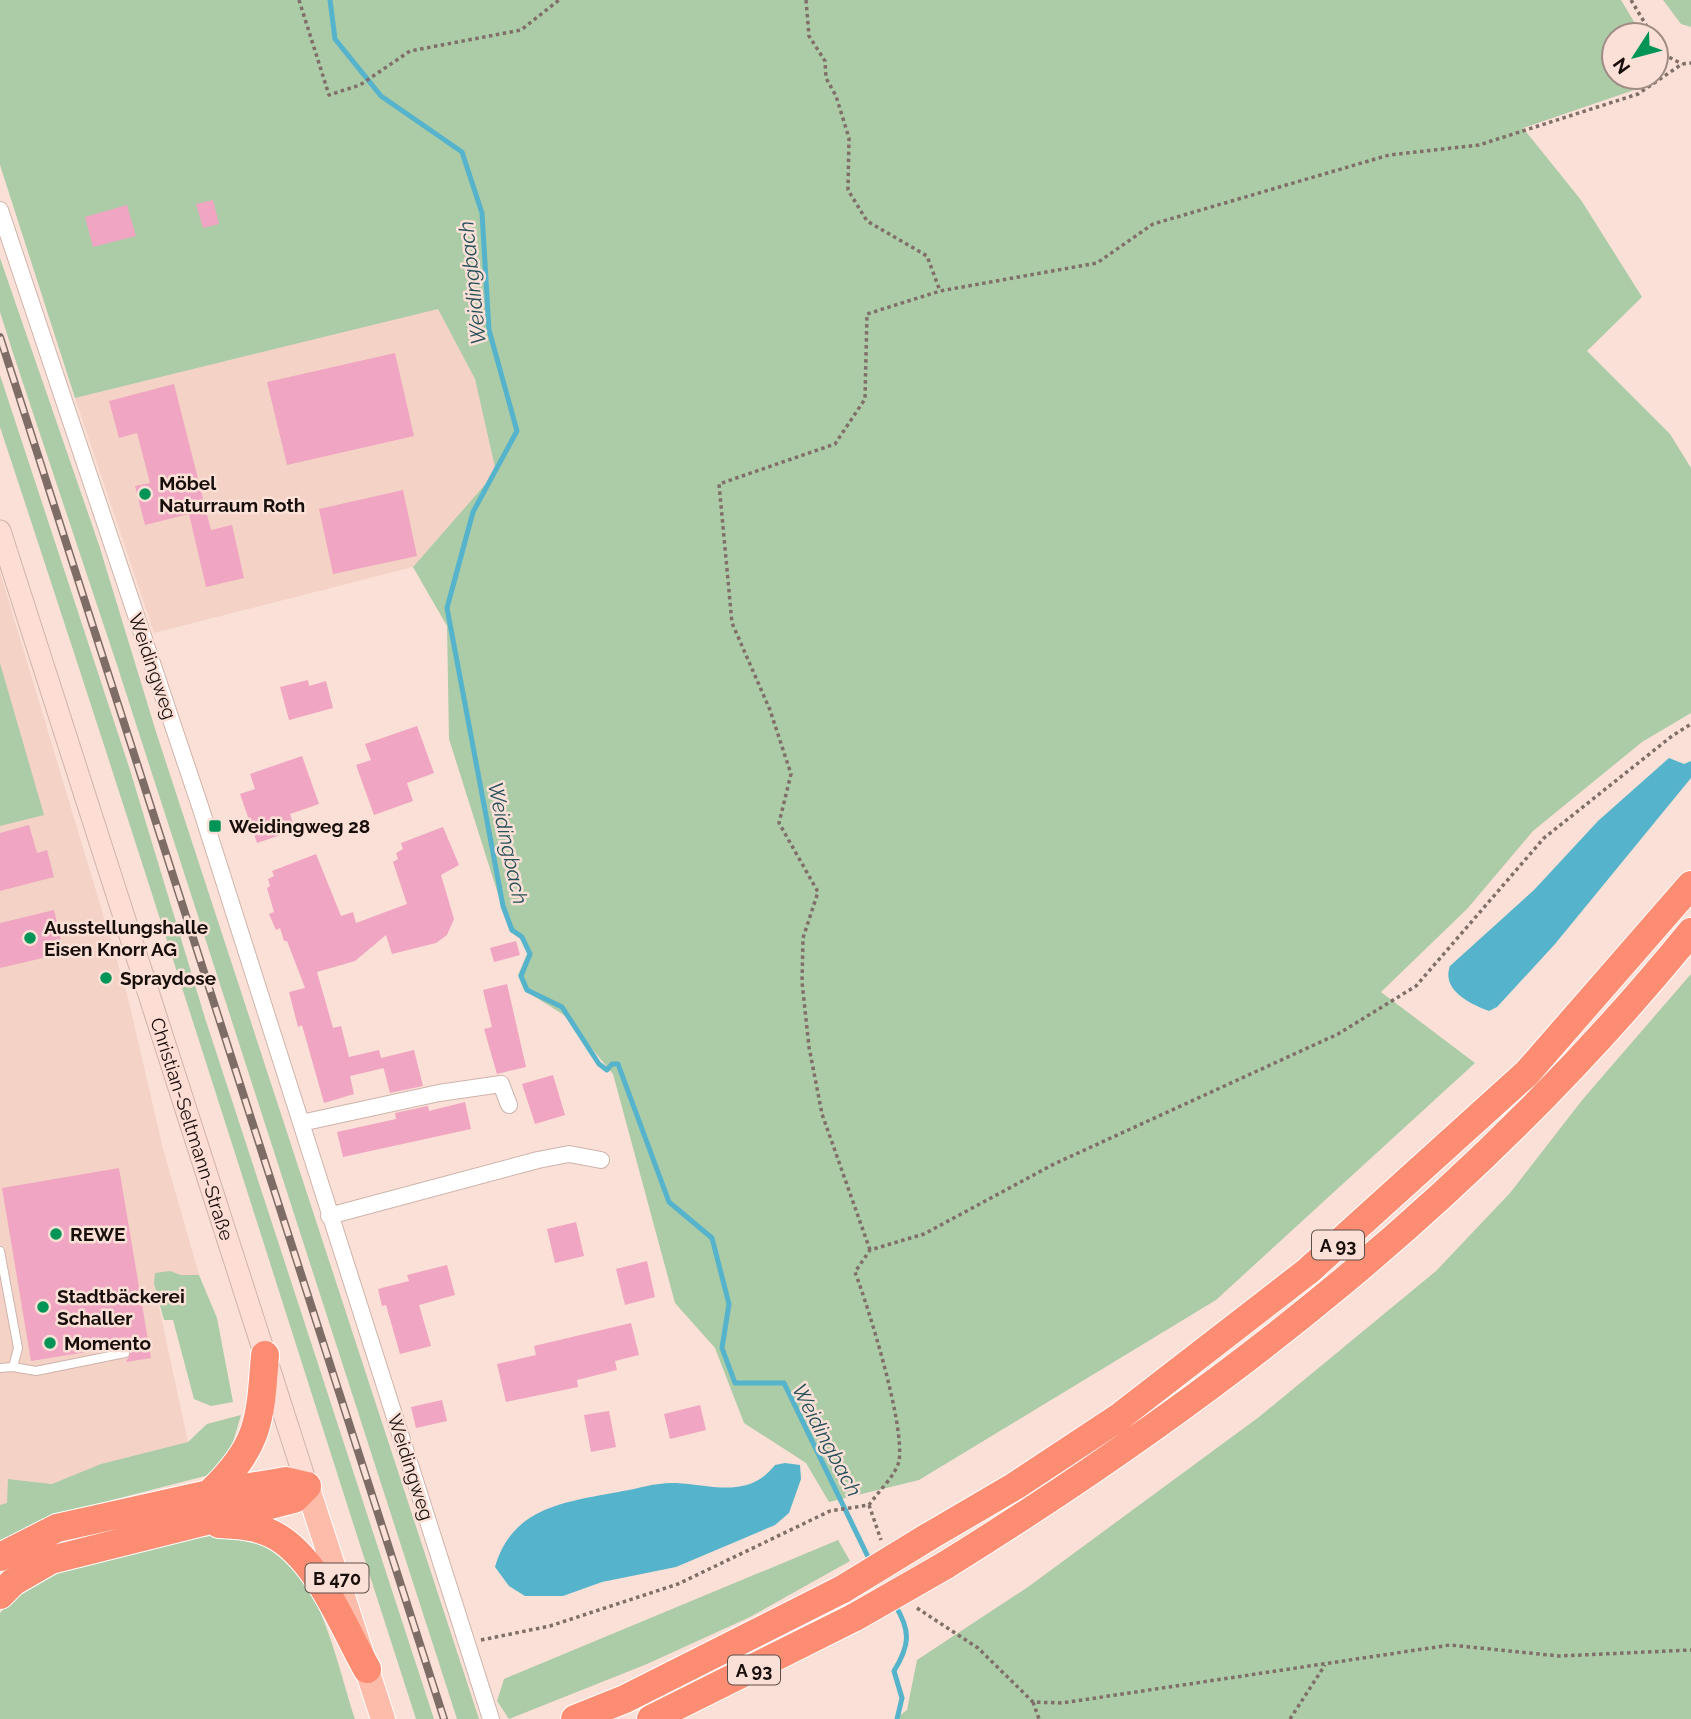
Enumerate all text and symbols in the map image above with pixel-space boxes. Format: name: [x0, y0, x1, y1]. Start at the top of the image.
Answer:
north arrow: [1600, 21, 1670, 91]
text: N: [1608, 54, 1634, 78]
water label: Weidingbach: [453, 220, 491, 346]
place label: Möbel Naturraum Roth: [159, 472, 305, 516]
marker: Möbel Naturraum Roth: [137, 486, 153, 502]
street label: Weidingweg: [125, 610, 181, 722]
water label: Weidingbach: [483, 780, 533, 906]
place label: Weidingweg 28: [229, 815, 370, 837]
marker: Weidingweg 28: [207, 818, 223, 834]
place label: Ausstellungshalle Eisen Knorr AG: [44, 916, 208, 960]
marker: Ausstellungshalle Eisen Knorr AG: [22, 930, 38, 946]
place label: Spraydose: [120, 967, 216, 989]
marker: Spraydose: [98, 970, 114, 986]
street label: Christian-Seltmann-Straße: [146, 1015, 238, 1243]
place label: REWE: [70, 1223, 125, 1245]
marker: REWE: [48, 1226, 64, 1242]
road number: A 93: [1312, 1230, 1364, 1260]
place label: Stadtbäckerei Schaller: [57, 1285, 185, 1329]
marker: Stadtbäckerei Schaller: [35, 1299, 51, 1315]
place label: Momento: [64, 1332, 151, 1354]
marker: Momento: [42, 1335, 58, 1351]
water label: Weidingbach: [787, 1379, 867, 1501]
street label: Weidingweg: [383, 1411, 439, 1523]
road number: B 470: [306, 1563, 368, 1592]
road number: A 93: [728, 1656, 780, 1685]

